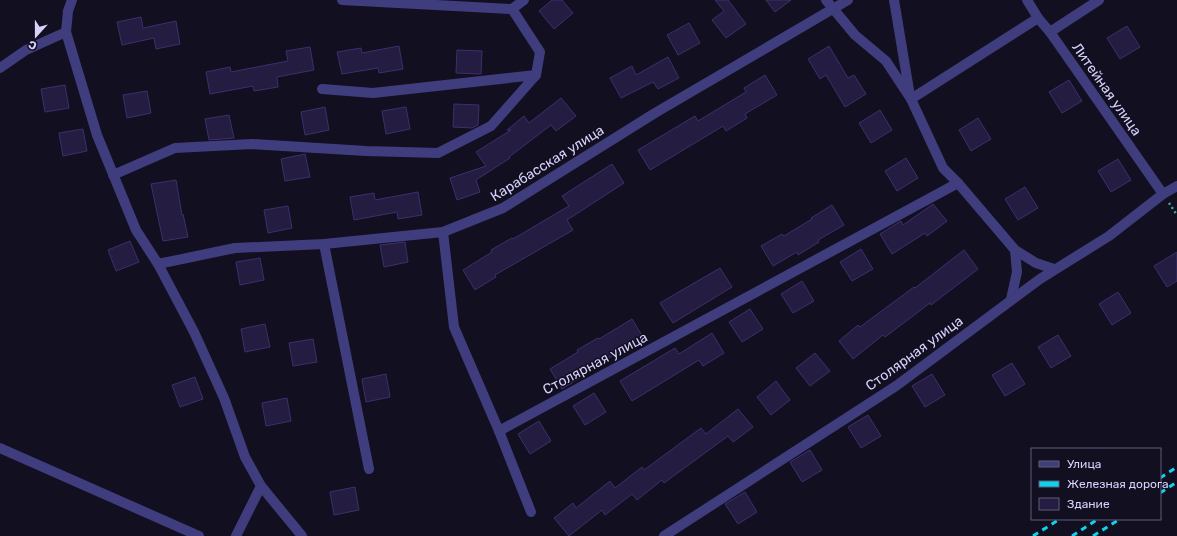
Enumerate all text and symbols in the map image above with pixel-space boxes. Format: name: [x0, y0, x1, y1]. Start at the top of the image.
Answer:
north arrow: [16, 16, 56, 56]
text: С: [26, 37, 39, 52]
street label: Литейная улица: [1068, 40, 1145, 139]
street label: Карабасская улица: [487, 122, 607, 205]
street label: Столярная улица: [862, 312, 966, 394]
street label: Столярная улица: [540, 329, 650, 398]
legend: [1031, 448, 1161, 520]
text: Улица: [1067, 457, 1101, 471]
text: Железная дорога: [1067, 477, 1169, 491]
text: Здание: [1067, 497, 1110, 511]

